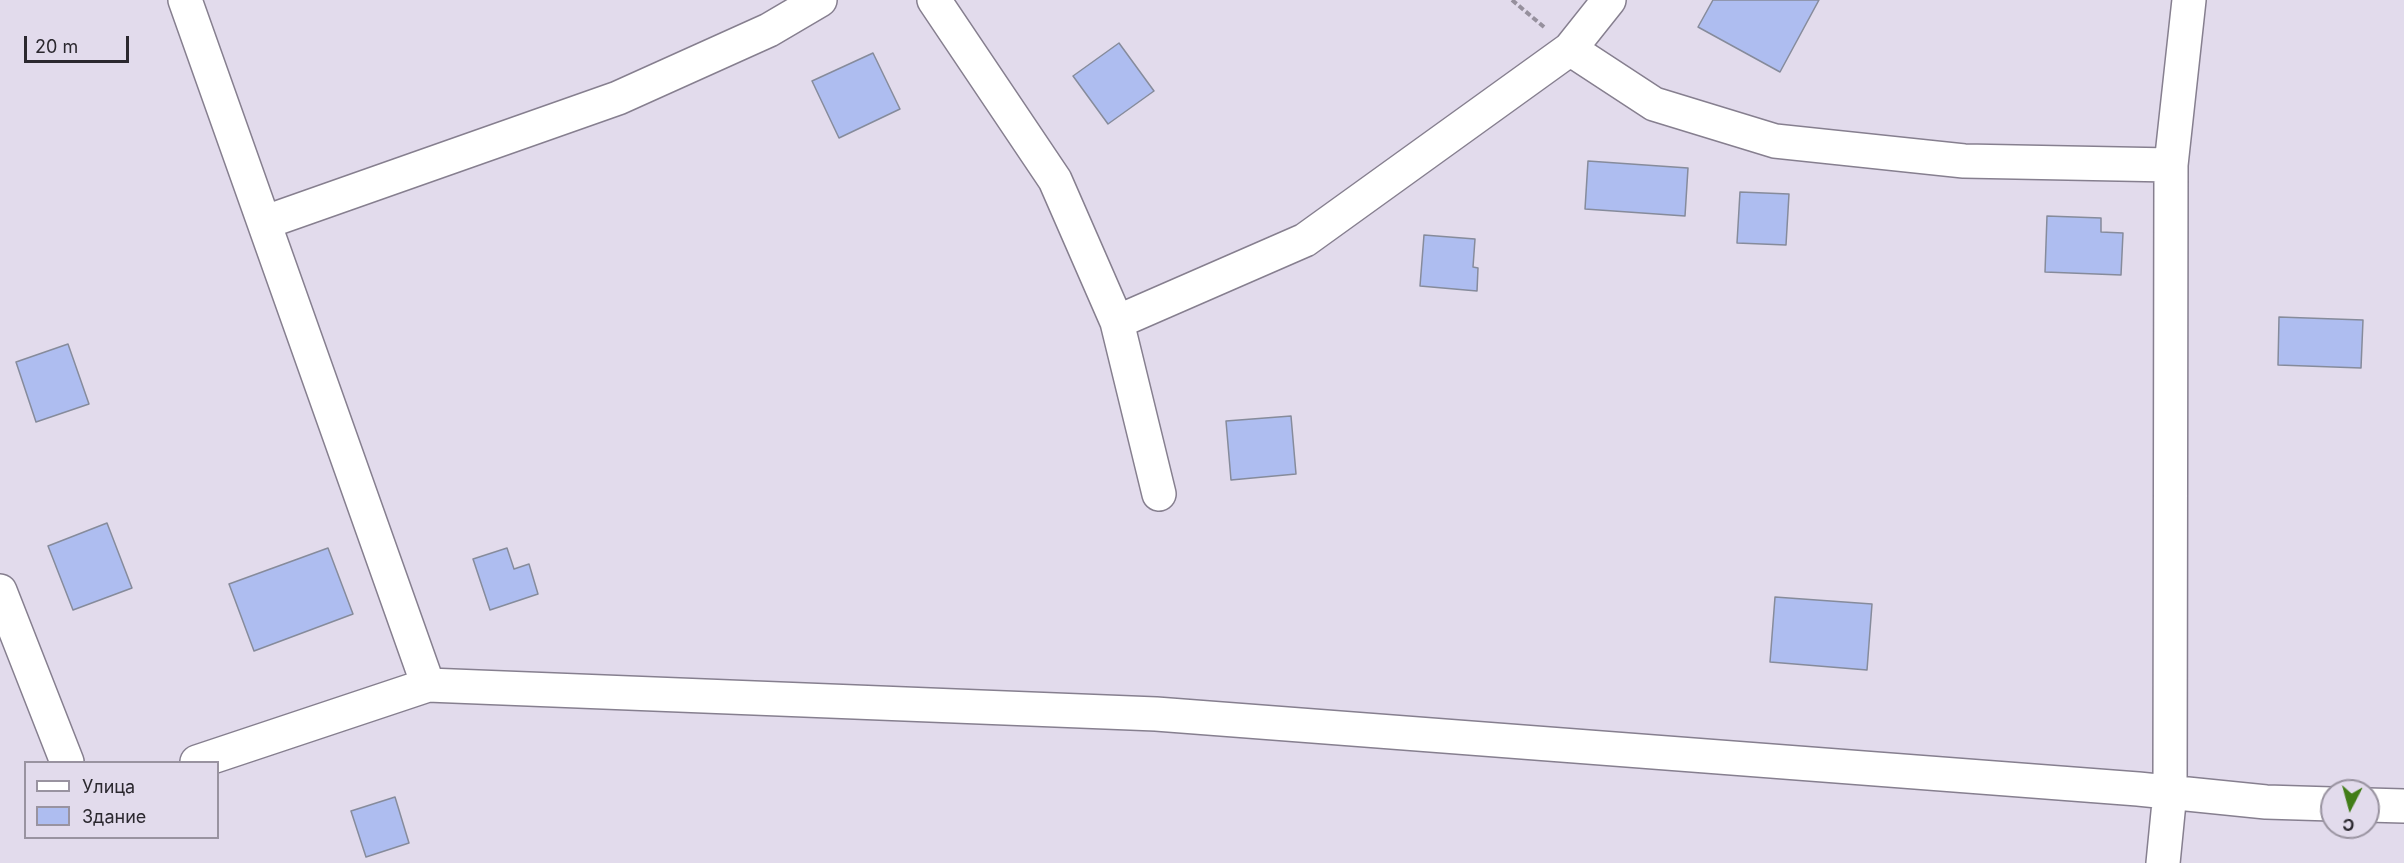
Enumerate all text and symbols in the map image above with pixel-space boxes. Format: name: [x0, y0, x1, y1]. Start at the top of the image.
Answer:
scale bar: [27, 24, 132, 62]
text: 20 m: [35, 36, 78, 57]
legend: [24, 761, 219, 839]
text: Улица: [82, 776, 135, 797]
north arrow: [2320, 779, 2380, 839]
text: Здание: [82, 806, 146, 827]
text: С: [2341, 814, 2355, 835]

